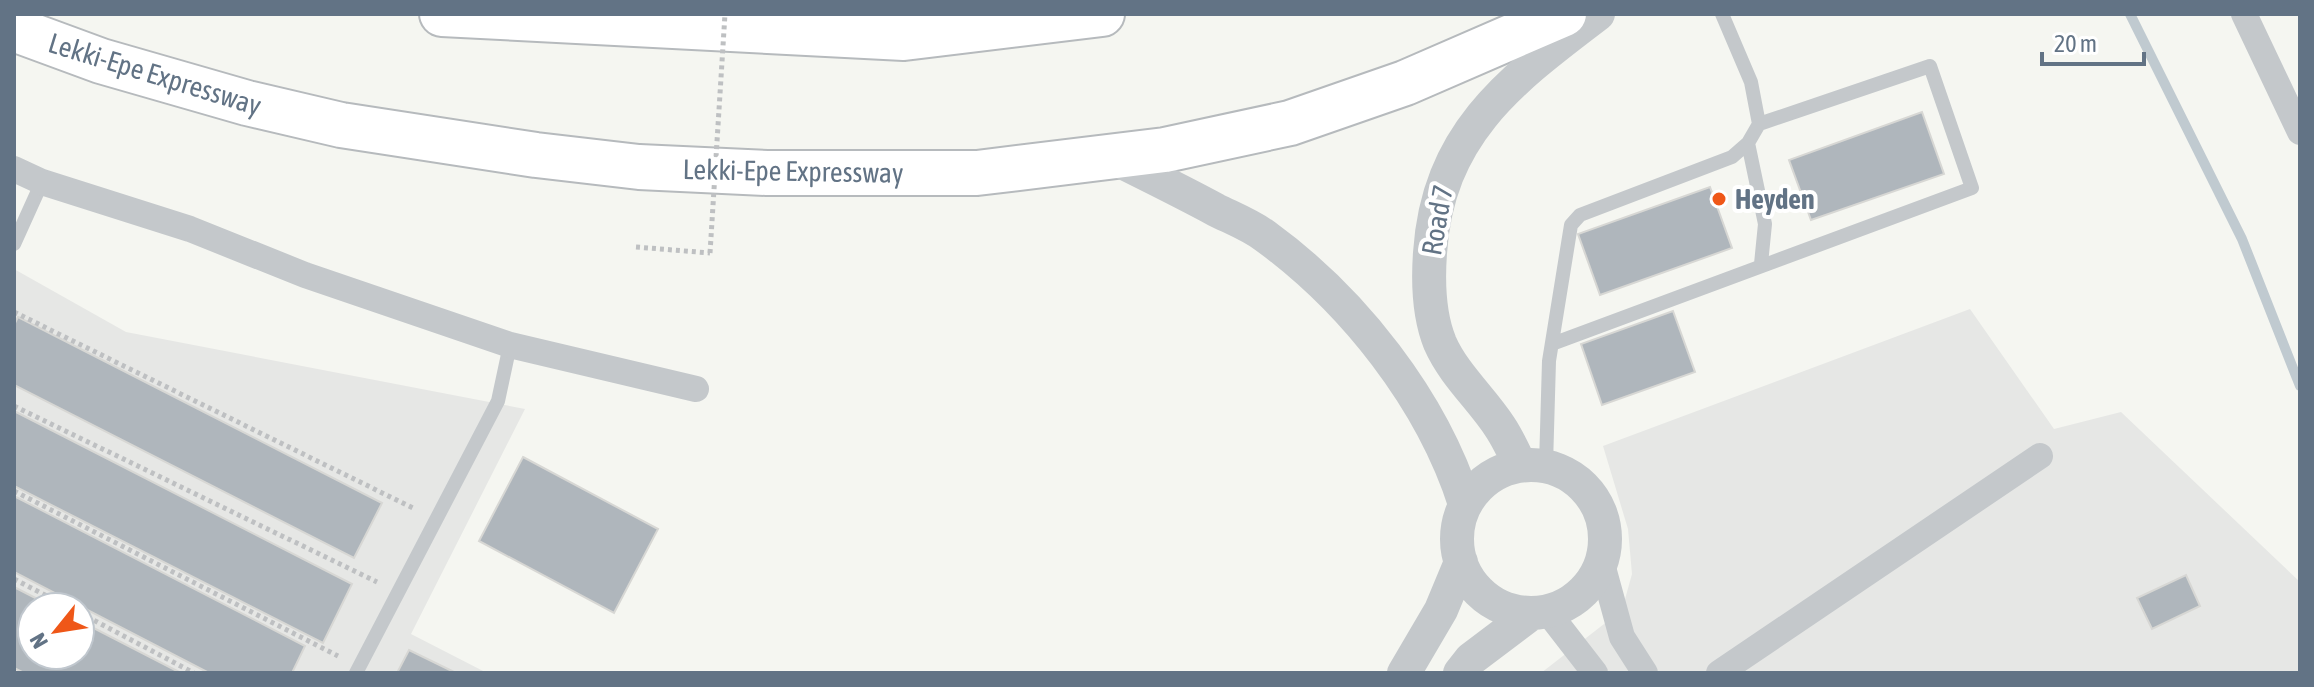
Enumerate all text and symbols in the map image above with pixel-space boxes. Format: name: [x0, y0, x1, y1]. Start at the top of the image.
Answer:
scale bar: [2042, 16, 2144, 66]
street label: Lekki-Epe Expressway: [45, 26, 265, 122]
text: 20 m: [2054, 30, 2097, 57]
street label: Lekki-Epe Expressway: [682, 153, 904, 189]
street label: Road 7: [1415, 183, 1459, 257]
place label: Heyden: [1735, 183, 1815, 215]
marker: Heyden: [1710, 190, 1728, 208]
north arrow: [16, 591, 96, 671]
text: N: [24, 629, 53, 653]

